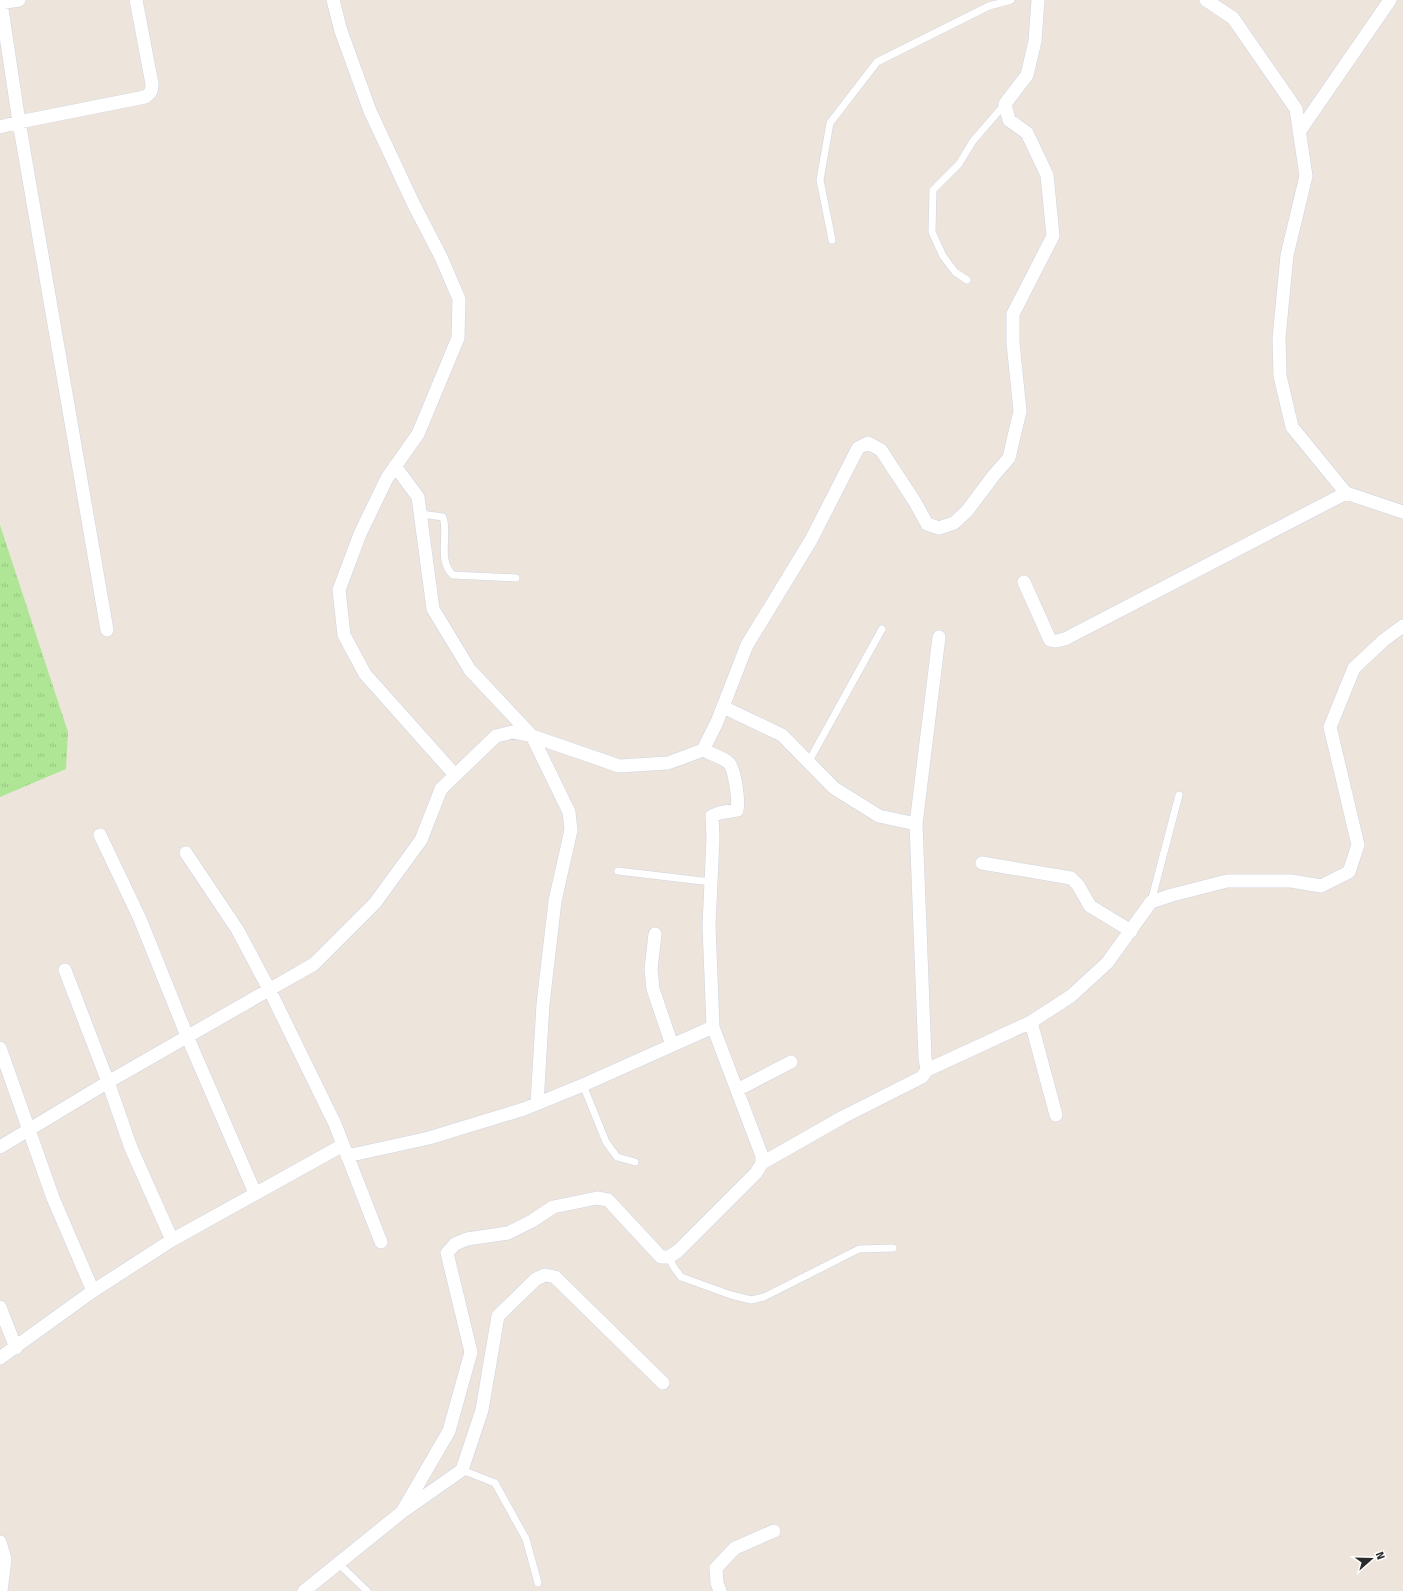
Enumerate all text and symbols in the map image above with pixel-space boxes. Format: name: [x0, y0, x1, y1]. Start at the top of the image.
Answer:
north arrow: [1351, 1539, 1391, 1579]
text: N: [1373, 1550, 1387, 1561]

